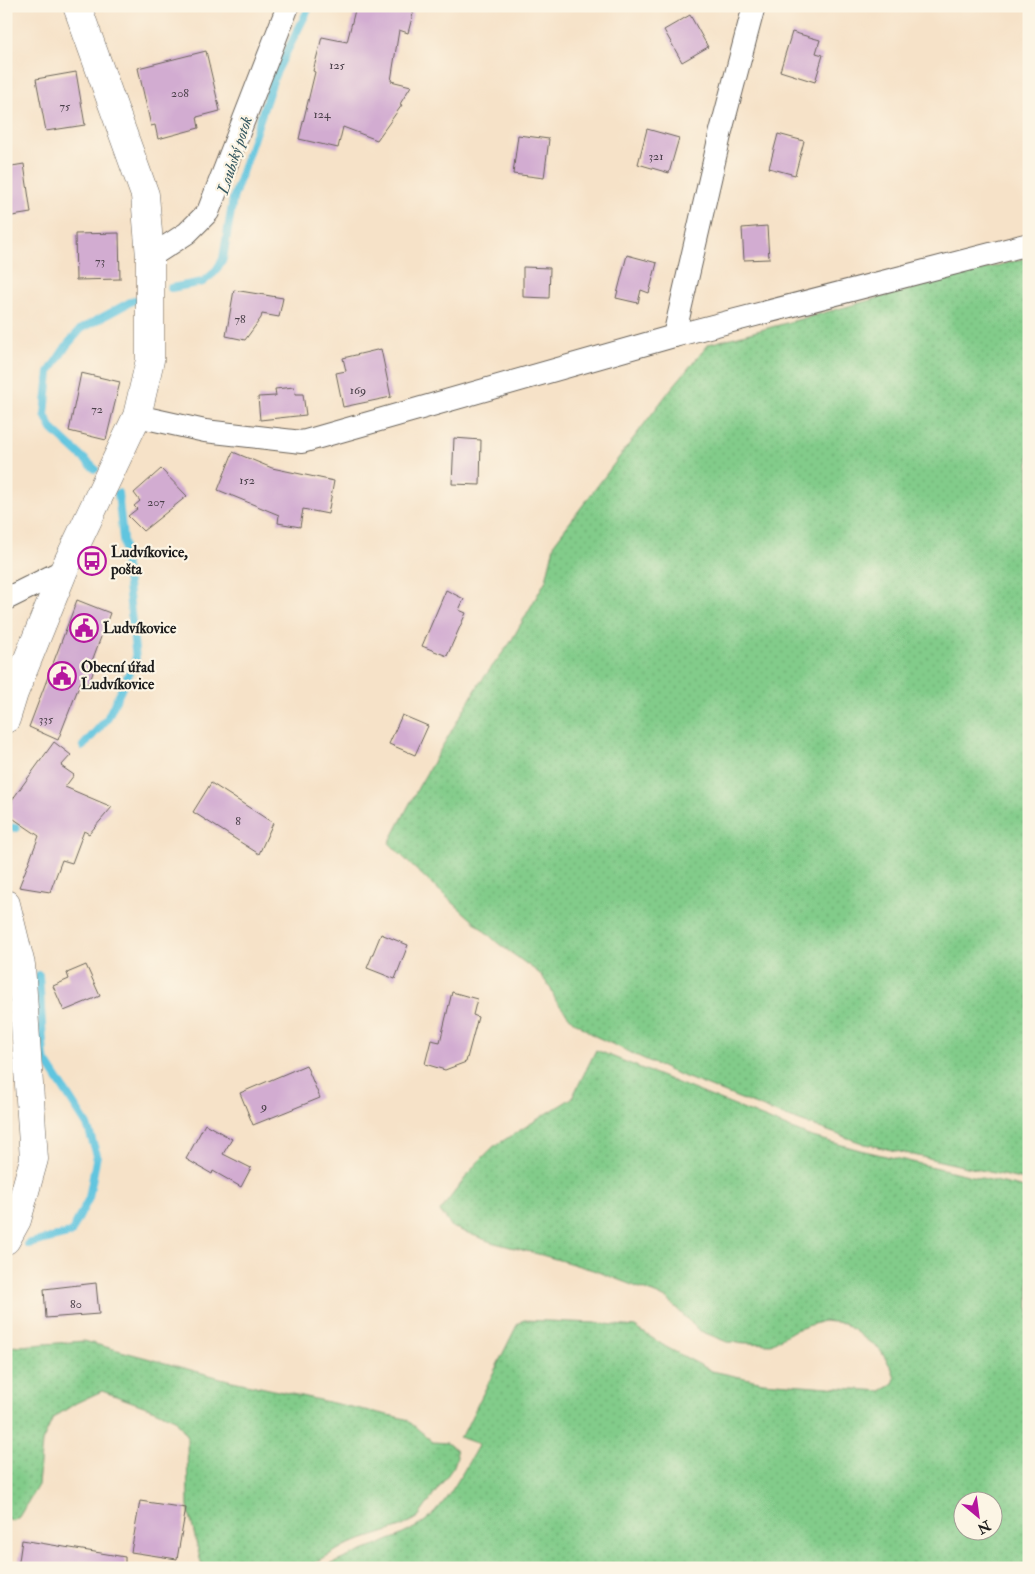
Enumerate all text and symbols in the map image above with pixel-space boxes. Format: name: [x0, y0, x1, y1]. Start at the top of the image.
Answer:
house number: 125: [329, 58, 346, 73]
house number: 208: [171, 86, 189, 101]
house number: 75: [60, 99, 71, 114]
house number: 124: [314, 107, 331, 122]
water label: Loubský potok: [213, 113, 257, 198]
house number: 321: [649, 149, 663, 164]
house number: 73: [95, 254, 105, 269]
house number: 78: [234, 312, 246, 327]
house number: 169: [350, 383, 366, 398]
house number: 72: [91, 402, 103, 417]
house number: 152: [239, 473, 255, 488]
house number: 207: [147, 495, 165, 510]
place label: Ludvíkovice, pošta: [110, 543, 188, 580]
bus stop icon: Ludvíkovice, pošta: [77, 546, 107, 576]
public building icon: Ludvíkovice: [69, 613, 99, 643]
place label: Ludvíkovice: [103, 619, 177, 638]
place label: Obecní úřad Ludvíkovice: [81, 658, 155, 694]
public building icon: Obecní úřad Ludvíkovice: [47, 661, 77, 691]
house number: 335: [39, 712, 54, 727]
house number: 8: [235, 814, 241, 829]
house number: 9: [260, 1099, 267, 1114]
house number: 80: [70, 1297, 82, 1312]
north arrow: [952, 1492, 1002, 1542]
text: N: [974, 1516, 995, 1538]

